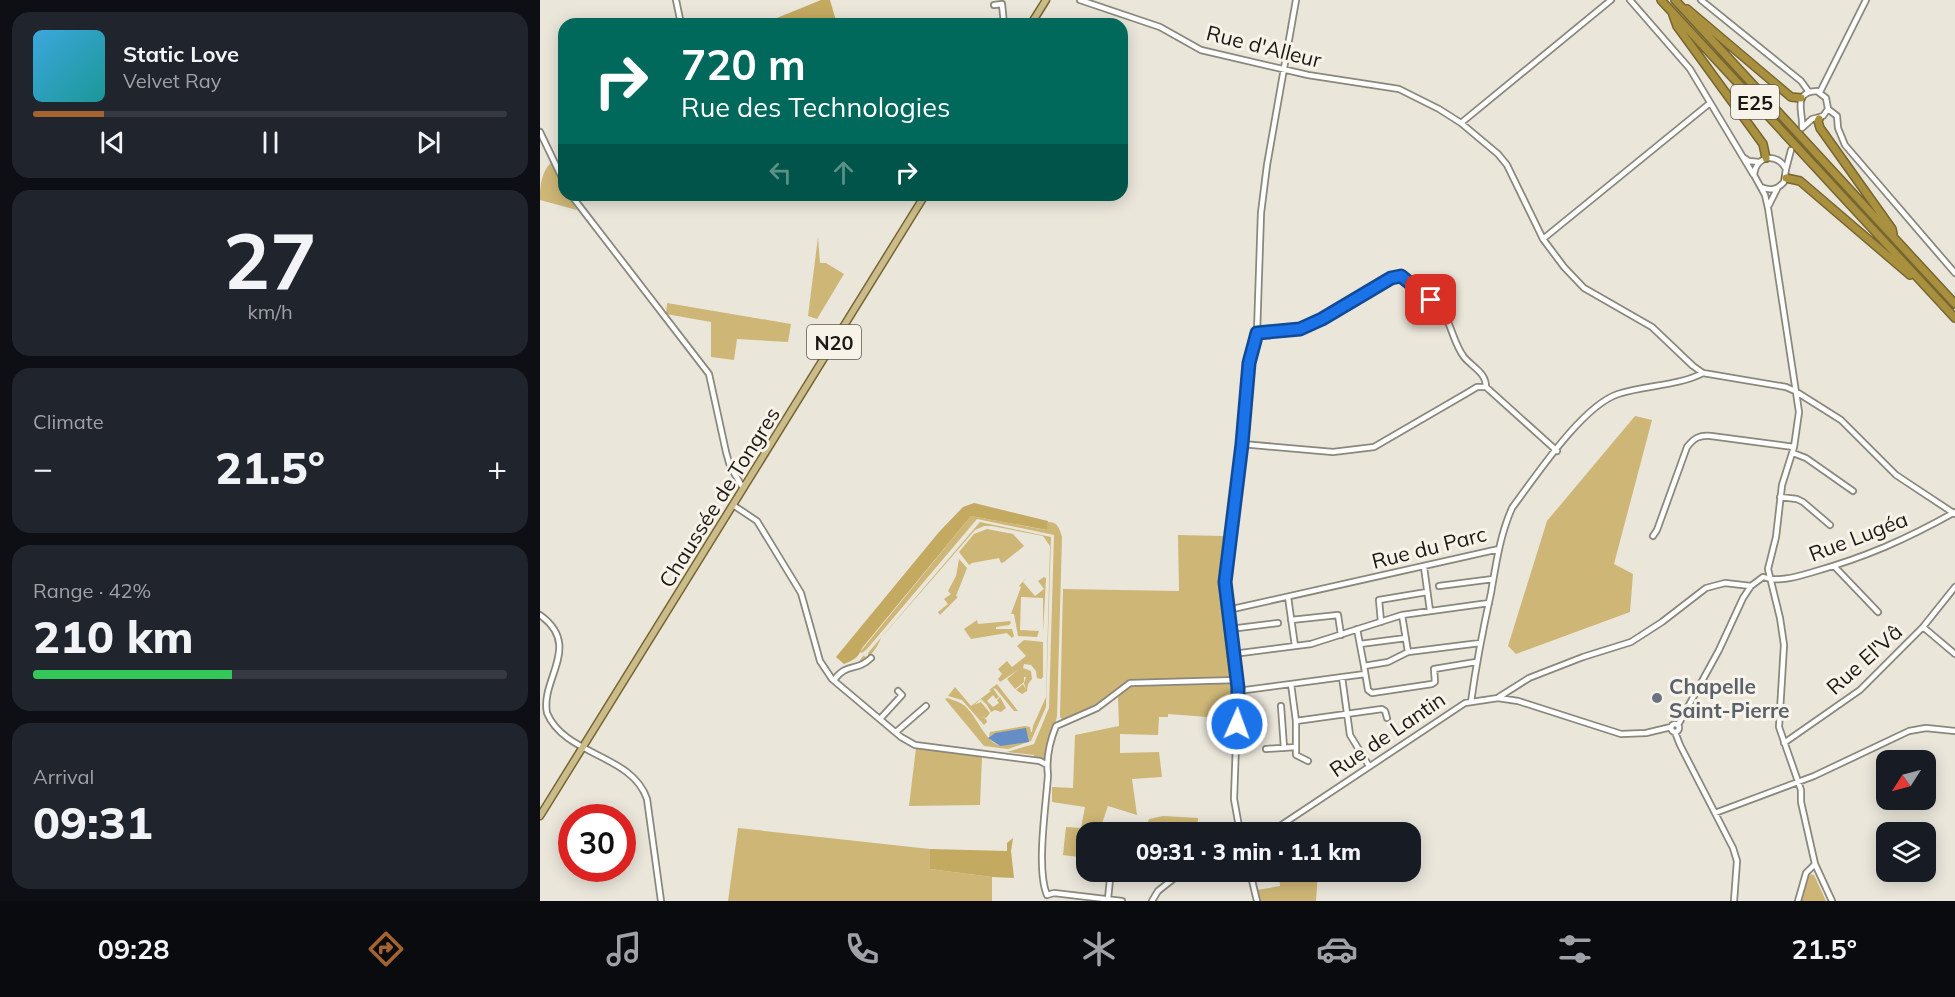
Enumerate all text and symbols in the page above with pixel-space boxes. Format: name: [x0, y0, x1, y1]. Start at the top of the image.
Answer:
street label: Rue d'Alleur: [1204, 19, 1324, 73]
text: 720 m: [681, 38, 806, 91]
text: Static Love: [123, 40, 239, 68]
icon: right: [582, 42, 660, 120]
text: Velvet Ray: [123, 68, 221, 93]
road number: E25: [1731, 85, 1779, 119]
text: Rue des Technologies: [681, 90, 950, 124]
icon: previous: [96, 126, 129, 159]
icon: pause: [254, 126, 287, 159]
icon: next: [412, 126, 445, 159]
icon: left: [764, 156, 797, 189]
icon: ahead: [827, 156, 860, 189]
icon: right: [890, 156, 923, 189]
text: 27: [223, 211, 317, 309]
pin: [1405, 274, 1456, 325]
icon: arrive: [1414, 283, 1447, 316]
text: km/h: [247, 299, 293, 324]
road number: N20: [807, 325, 861, 359]
street label: Chaussée de Tongres: [653, 402, 785, 592]
text: Climate: [33, 409, 104, 434]
text: 21.5°: [215, 439, 325, 495]
text: −: [33, 447, 53, 488]
text: +: [487, 447, 507, 488]
street label: Rue Lugéa: [1805, 505, 1911, 567]
street label: Rue du Parc: [1369, 520, 1489, 574]
text: Range · 42%: [33, 578, 151, 603]
text: 210 km: [33, 608, 194, 664]
street label: Rue El'Vâ: [1821, 618, 1907, 700]
place label: Chapelle Saint-Pierre: [1669, 673, 1790, 723]
street label: Rue de Lantin: [1324, 686, 1450, 782]
marker: Chapelle Saint-Pierre: [1650, 691, 1664, 705]
position arrow: [1205, 692, 1269, 756]
north arrow: [1876, 750, 1936, 810]
map controls: [1876, 750, 1936, 882]
text: Arrival: [33, 764, 94, 789]
text: 09:31: [33, 794, 153, 850]
speed limit sign: 30: [558, 804, 636, 882]
button: layers: [1876, 822, 1936, 882]
text: 09:31 · 3 min · 1.1 km: [1136, 838, 1361, 866]
icon: directions: [365, 928, 407, 970]
icon: music: [603, 928, 645, 970]
icon: phone: [841, 928, 883, 970]
icon: climate: [1078, 928, 1120, 970]
icon: car: [1316, 928, 1358, 970]
icon: filters: [1554, 928, 1596, 970]
text: 09:28: [98, 932, 169, 966]
text: 21.5°: [1792, 932, 1857, 966]

